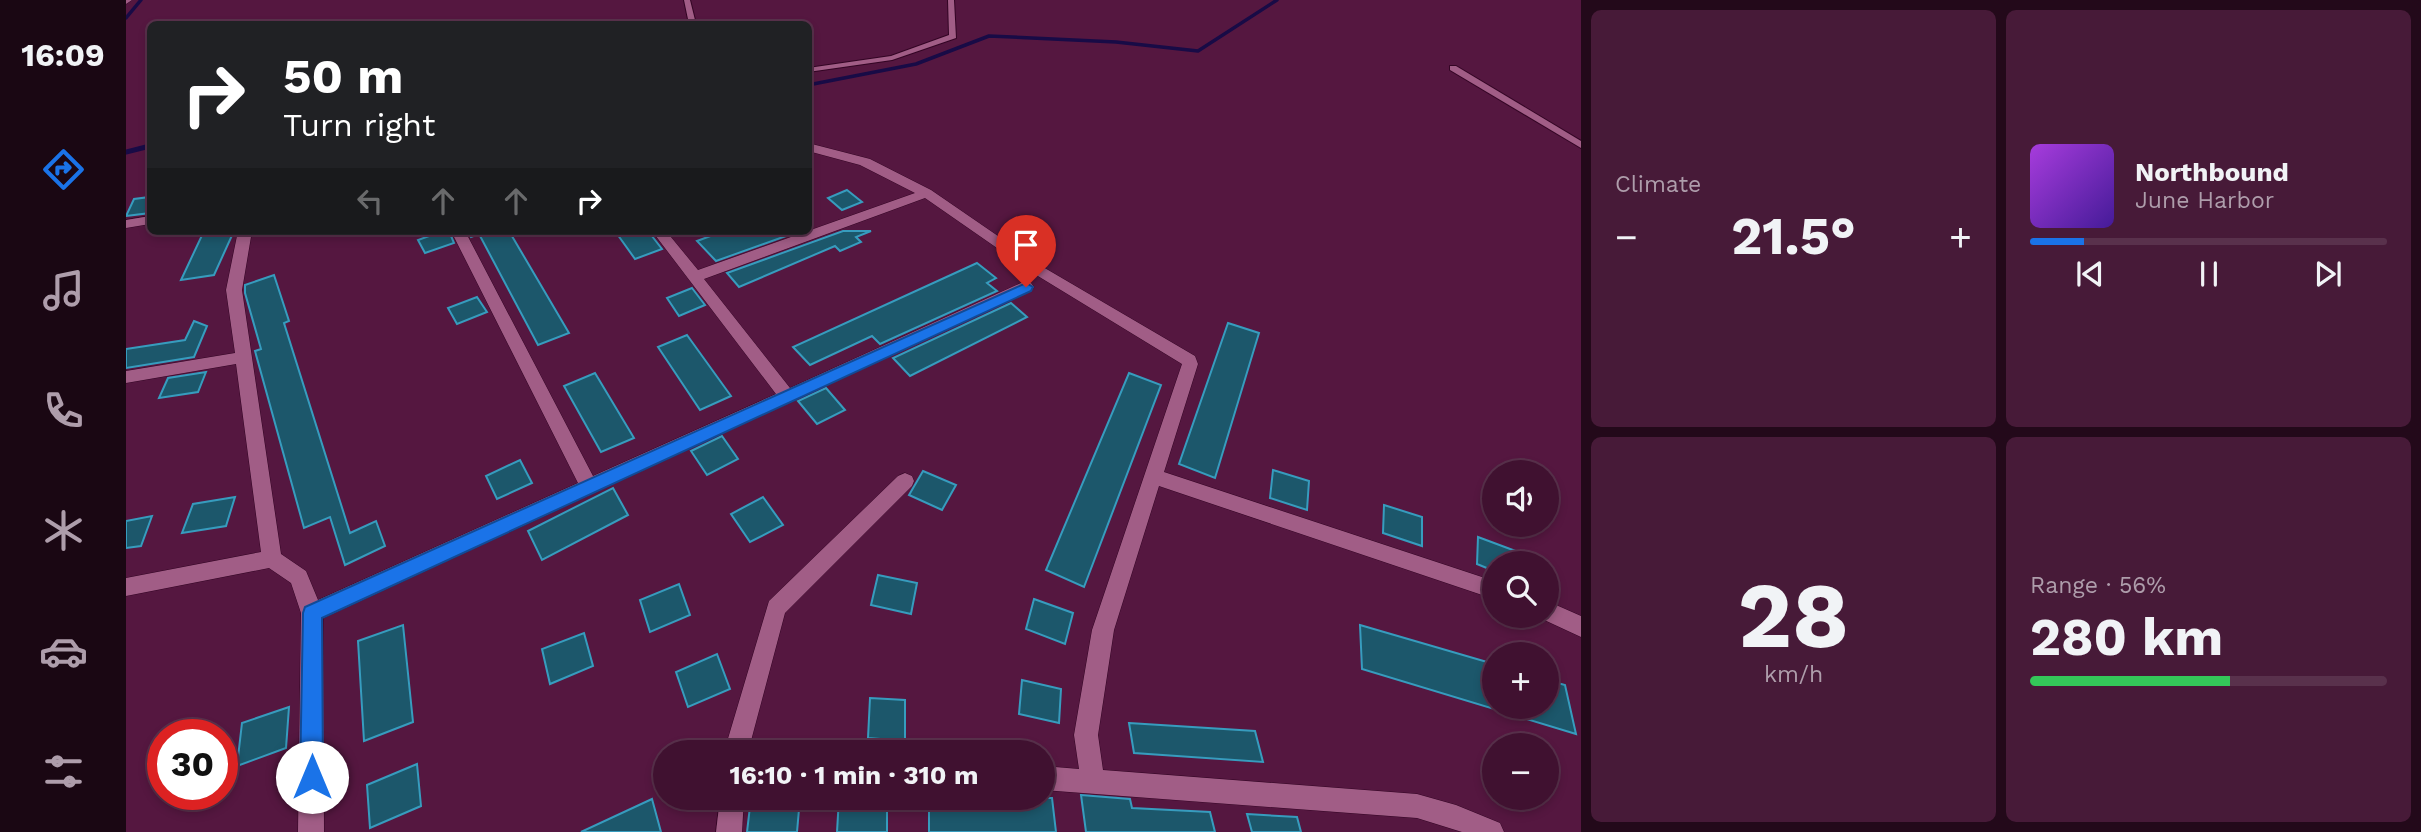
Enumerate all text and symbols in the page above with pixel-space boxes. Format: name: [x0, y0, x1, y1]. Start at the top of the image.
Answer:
text: 16:09: [21, 36, 105, 74]
text: 50 m: [283, 47, 403, 105]
icon: right: [168, 49, 259, 140]
text: Turn right: [283, 106, 435, 144]
icon: directions: [39, 145, 88, 194]
text: Northbound: [2135, 157, 2289, 187]
text: Climate: [1615, 171, 1701, 198]
icon: left: [351, 182, 389, 220]
icon: ahead: [424, 182, 462, 220]
icon: ahead: [497, 182, 535, 220]
icon: right: [570, 182, 608, 220]
text: June Harbor: [2135, 187, 2274, 214]
text: 21.5°: [1731, 206, 1856, 267]
pin: [996, 215, 1056, 287]
text: −: [1615, 215, 1638, 259]
text: +: [1949, 215, 1972, 259]
icon: arrive: [1007, 226, 1045, 264]
icon: previous: [2071, 255, 2109, 293]
icon: pause: [2190, 255, 2228, 293]
icon: next: [2309, 255, 2347, 293]
icon: music: [39, 266, 88, 315]
icon: phone: [39, 386, 88, 435]
map controls: [1482, 460, 1559, 810]
button: sound: [1482, 460, 1559, 537]
icon: climate: [39, 506, 88, 555]
button: search: [1482, 551, 1559, 628]
text: 28: [1738, 562, 1849, 669]
text: Range · 56%: [2030, 572, 2166, 599]
text: 280 km: [2030, 607, 2223, 668]
icon: car: [39, 627, 88, 676]
button: +: [1482, 642, 1559, 719]
text: km/h: [1764, 661, 1823, 688]
speed limit sign: 30: [147, 719, 238, 810]
button: −: [1482, 733, 1559, 810]
position arrow: [275, 740, 349, 814]
icon: filters: [39, 747, 88, 796]
text: 16:10 · 1 min · 310 m: [730, 760, 978, 790]

